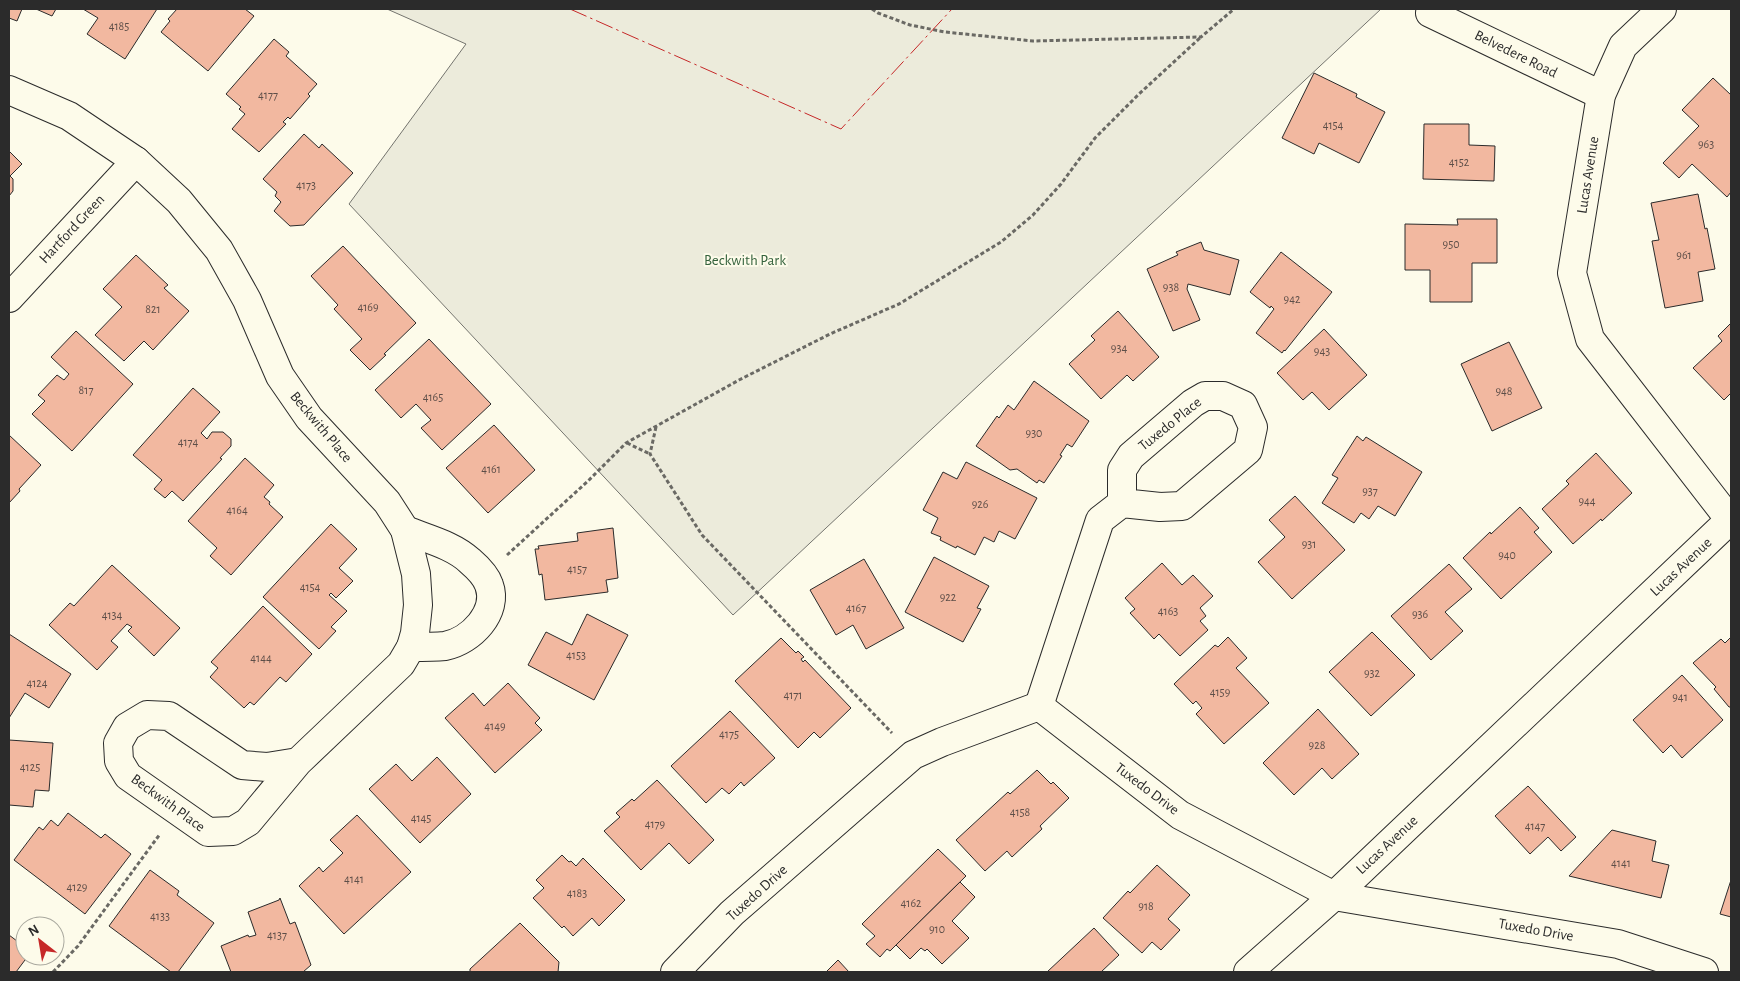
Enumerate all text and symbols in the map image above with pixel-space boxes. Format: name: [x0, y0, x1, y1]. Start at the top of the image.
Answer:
house number: 4185: [109, 20, 129, 32]
street label: Belvedere Road: [1472, 27, 1560, 81]
house number: 4177: [258, 89, 278, 101]
house number: 4154: [1323, 119, 1344, 131]
street label: Lucas Avenue: [1574, 135, 1602, 215]
house number: 963: [1698, 138, 1714, 150]
house number: 4152: [1449, 156, 1470, 168]
house number: 4173: [296, 179, 316, 191]
street label: Hartford Green: [36, 192, 108, 266]
house number: 950: [1443, 238, 1460, 250]
house number: 961: [1676, 249, 1692, 261]
park label: Beckwith Park: [704, 253, 786, 268]
house number: 938: [1163, 281, 1179, 293]
house number: 942: [1284, 293, 1301, 305]
house number: 4169: [357, 301, 379, 313]
house number: 821: [145, 303, 161, 315]
house number: 934: [1111, 342, 1127, 354]
house number: 943: [1314, 345, 1330, 357]
house number: 817: [79, 384, 93, 396]
house number: 948: [1495, 385, 1513, 397]
street label: Beckwith Place: [287, 389, 355, 465]
house number: 4165: [423, 391, 443, 403]
street label: Tuxedo Place: [1136, 394, 1204, 454]
house number: 930: [1026, 427, 1042, 439]
house number: 4174: [178, 436, 199, 448]
house number: 4161: [481, 463, 501, 475]
house number: 937: [1362, 485, 1378, 497]
house number: 944: [1578, 495, 1596, 507]
house number: 926: [972, 498, 989, 510]
house number: 4164: [226, 504, 248, 516]
street label: Lucas Avenue: [1647, 535, 1715, 599]
house number: 931: [1302, 538, 1316, 550]
house number: 940: [1498, 549, 1516, 561]
house number: 4157: [567, 563, 587, 575]
house number: 4154: [300, 581, 321, 593]
house number: 922: [940, 591, 957, 603]
house number: 4167: [846, 602, 866, 614]
house number: 4163: [1158, 605, 1178, 617]
house number: 936: [1412, 608, 1428, 620]
house number: 4134: [102, 609, 123, 621]
house number: 4153: [566, 649, 586, 661]
house number: 4144: [250, 652, 272, 664]
house number: 932: [1364, 667, 1381, 679]
house number: 4124: [26, 677, 48, 689]
house number: 4159: [1210, 686, 1231, 698]
house number: 4171: [783, 689, 803, 701]
house number: 941: [1672, 691, 1688, 703]
house number: 4149: [484, 720, 506, 732]
house number: 4175: [719, 728, 739, 740]
house number: 928: [1309, 739, 1326, 751]
street label: Tuxedo Drive: [1112, 760, 1182, 818]
house number: 4125: [20, 761, 40, 773]
street label: Beckwith Place: [128, 771, 208, 835]
house number: 4158: [1010, 806, 1031, 818]
house number: 4145: [411, 812, 431, 824]
street label: Lucas Avenue: [1353, 813, 1421, 877]
house number: 4179: [645, 818, 666, 830]
house number: 4147: [1525, 820, 1545, 832]
house number: 4141: [1611, 857, 1631, 869]
street label: Tuxedo Drive: [724, 862, 790, 924]
house number: 4141: [344, 873, 364, 885]
house number: 4129: [66, 881, 88, 893]
house number: 4183: [567, 887, 587, 899]
house number: 4162: [900, 897, 922, 909]
house number: 918: [1138, 900, 1154, 912]
house number: 4133: [150, 910, 170, 922]
north arrow: [15, 916, 65, 966]
street label: Tuxedo Drive: [1497, 916, 1575, 944]
text: N: [26, 922, 42, 939]
house number: 910: [929, 923, 945, 935]
house number: 4137: [267, 929, 287, 941]

